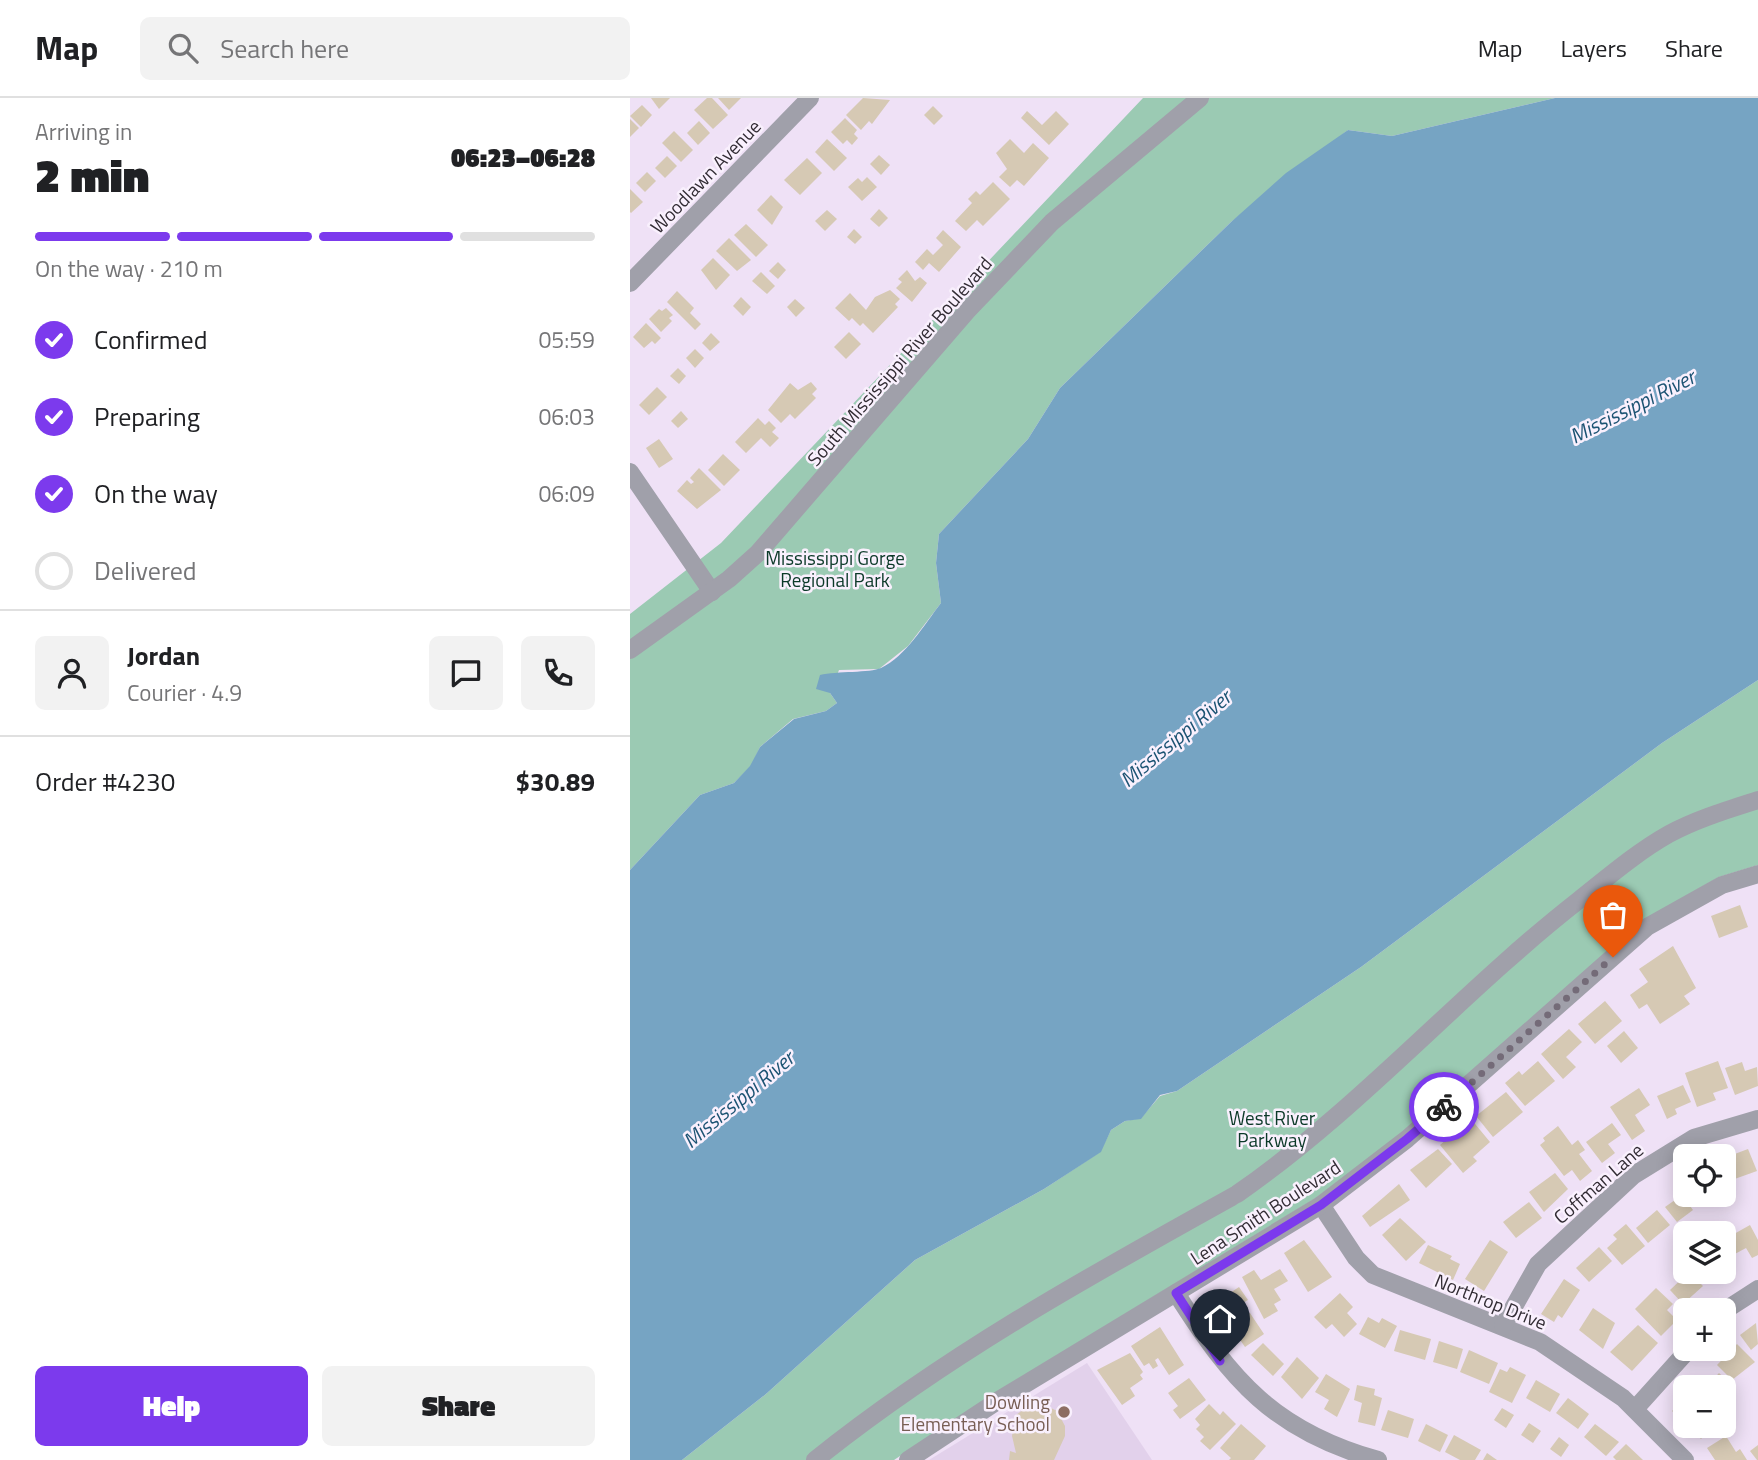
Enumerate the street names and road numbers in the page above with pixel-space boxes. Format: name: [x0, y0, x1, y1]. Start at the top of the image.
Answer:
street label: Woodlawn Avenue: [643, 112, 767, 240]
street label: South Mississippi River Boulevard: [800, 250, 998, 472]
street label: Coffman Lane: [1547, 1136, 1649, 1230]
street label: Lena Smith Boulevard: [1184, 1152, 1346, 1272]
street label: Northrop Drive: [1431, 1265, 1551, 1337]

